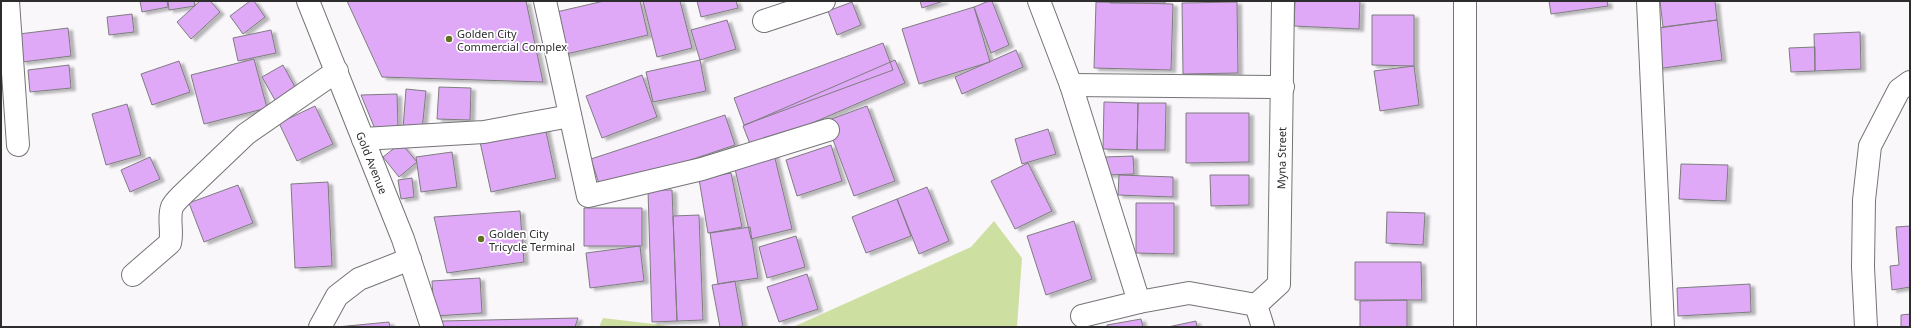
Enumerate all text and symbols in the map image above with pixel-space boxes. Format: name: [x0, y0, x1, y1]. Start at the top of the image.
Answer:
place label: Golden City Commercial Complex: [457, 26, 567, 54]
marker: Golden City Commercial Complex: [444, 34, 454, 44]
street label: Myna Street: [1273, 127, 1289, 189]
street label: Gold Avenue: [353, 129, 392, 196]
place label: Golden City Tricycle Terminal: [489, 226, 575, 254]
marker: Golden City Tricycle Terminal: [476, 234, 486, 244]

